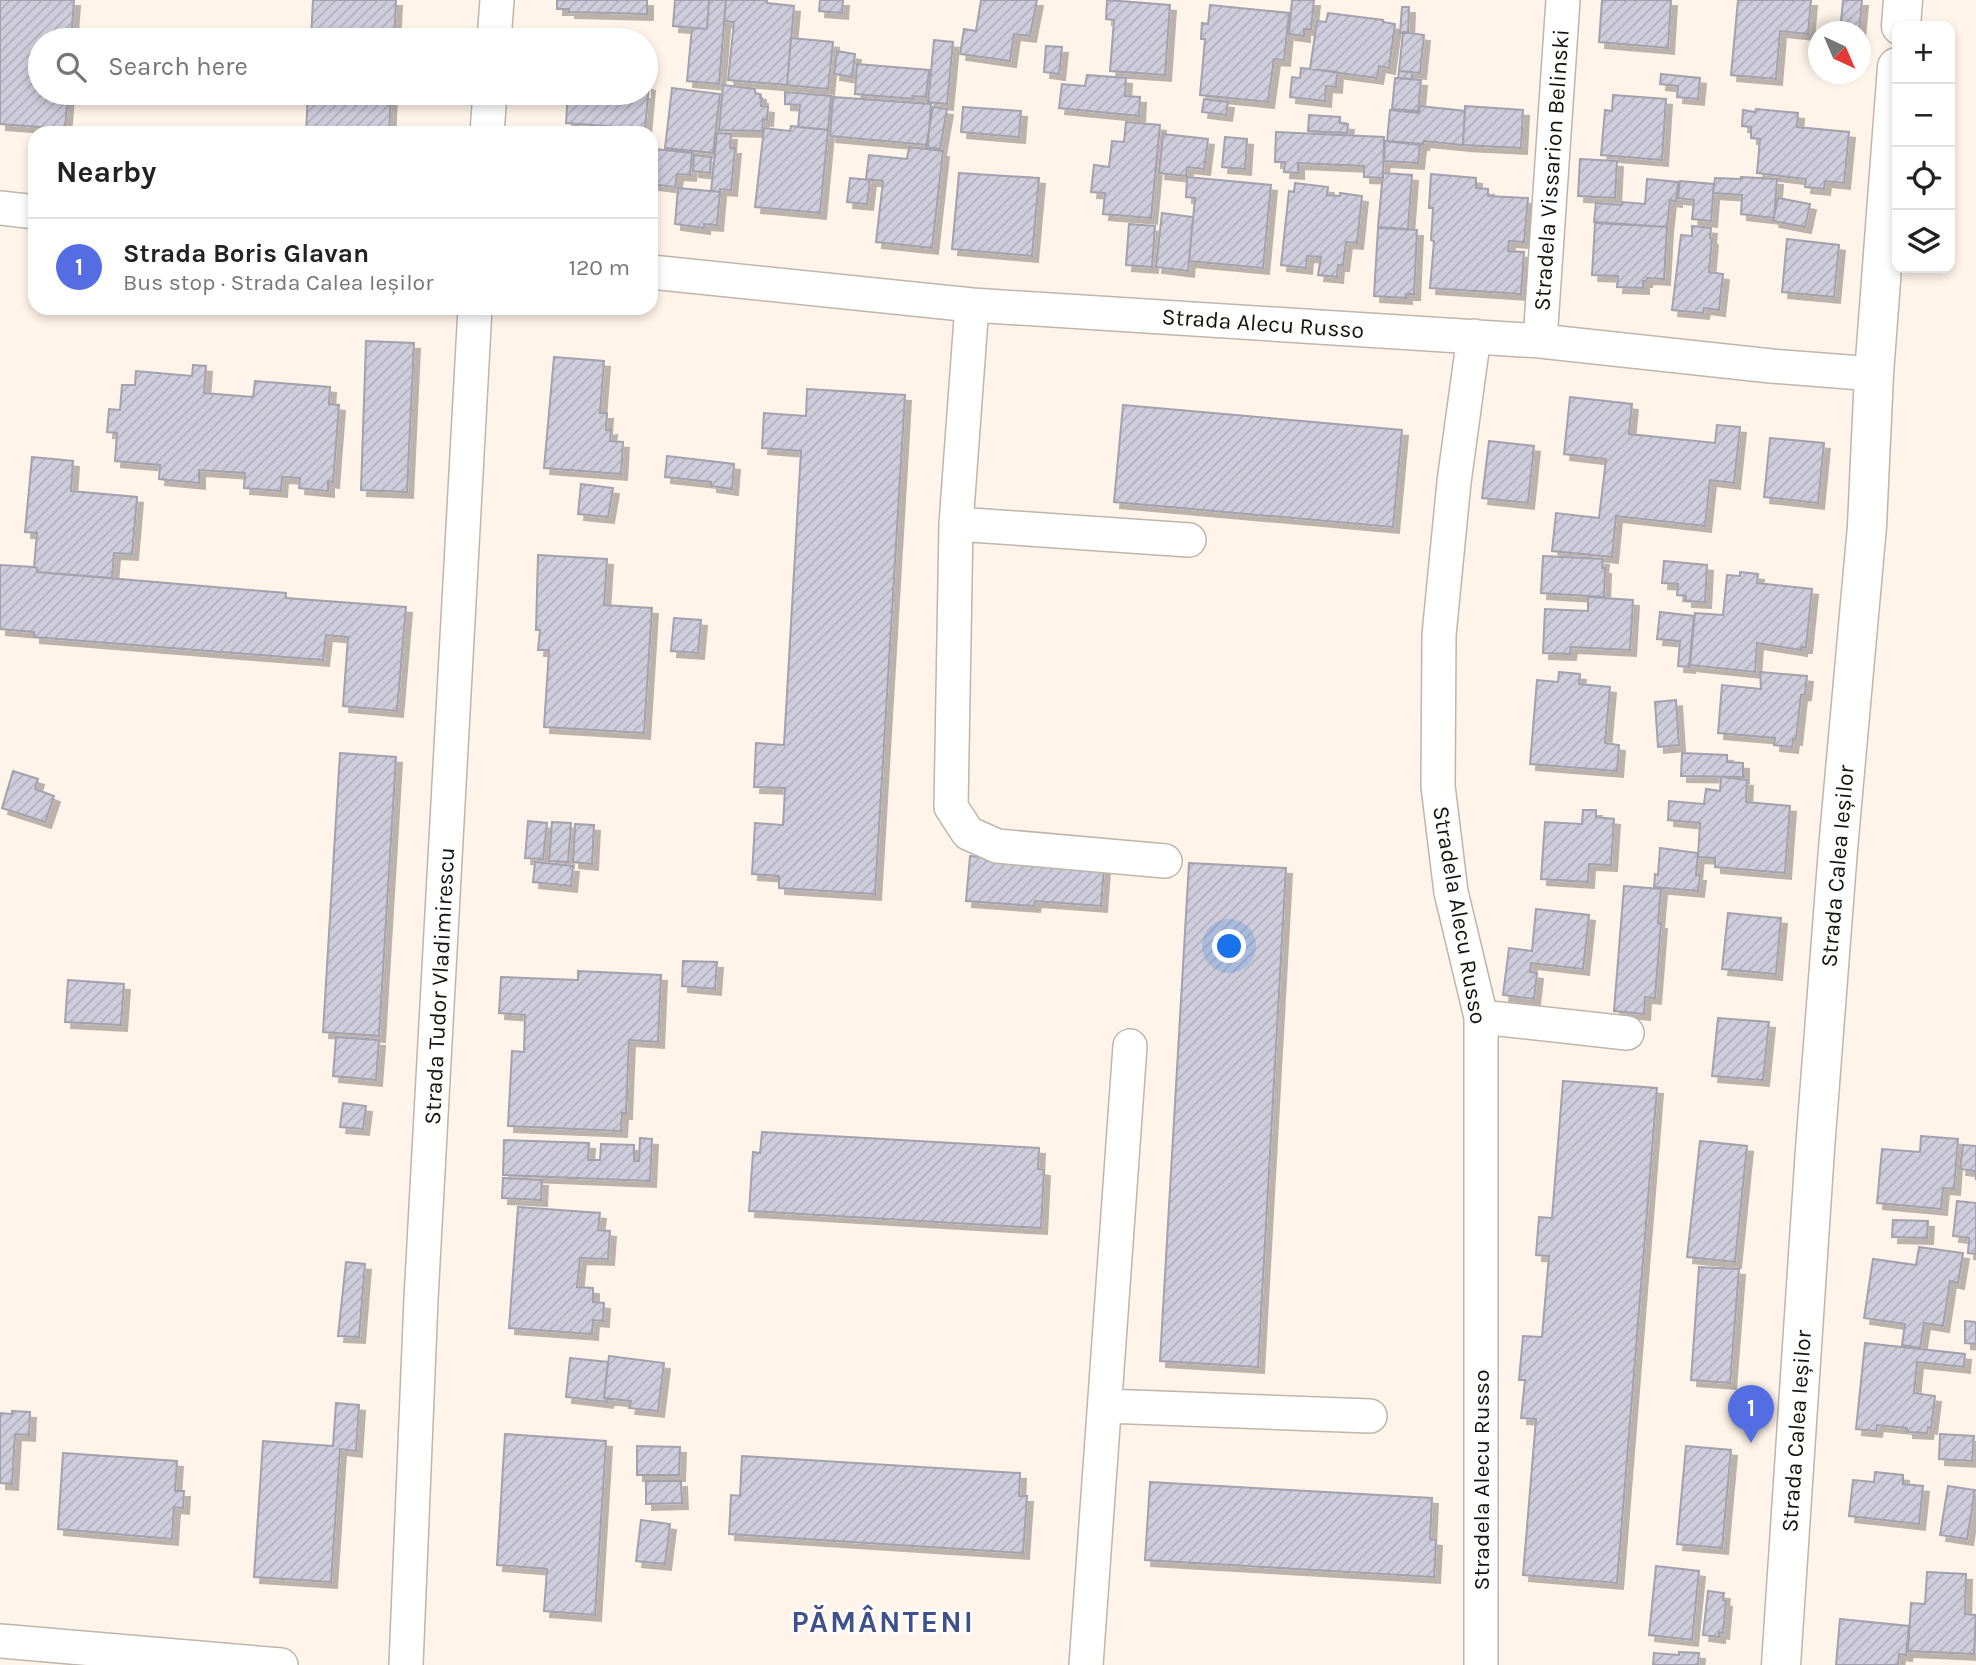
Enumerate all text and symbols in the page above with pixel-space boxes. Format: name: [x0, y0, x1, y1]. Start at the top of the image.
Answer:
north arrow: [1808, 21, 1871, 84]
map controls: [1892, 21, 1955, 273]
button: +: [1892, 21, 1955, 84]
search box: [28, 28, 658, 105]
street label: Stradela Vissarion Belinski: [1528, 28, 1575, 312]
icon: search: [52, 48, 90, 86]
text: Search here: [108, 51, 248, 82]
button: −: [1892, 84, 1955, 147]
button: locate: [1892, 147, 1955, 210]
text: Nearby: [56, 154, 156, 190]
button: layers: [1892, 210, 1955, 273]
text: Strada Boris Glavan: [123, 238, 369, 269]
text: 1: [75, 254, 83, 281]
text: 120 m: [568, 254, 630, 281]
text: Bus stop · Strada Calea Ieșilor: [123, 269, 433, 296]
street label: Strada Alecu Russo: [1161, 303, 1365, 344]
street label: Strada Calea Ieșilor: [1815, 763, 1860, 968]
street label: Stradela Alecu Russo: [1427, 804, 1492, 1026]
street label: Strada Tudor Vladimirescu: [419, 847, 460, 1126]
your location: [1212, 929, 1246, 963]
street label: Strada Calea Ieșilor: [1776, 1328, 1817, 1533]
street label: Stradela Alecu Russo: [1468, 1369, 1495, 1591]
pin: 1: [1728, 1385, 1774, 1443]
district label: PĂMÂNTENI: [791, 1604, 975, 1640]

